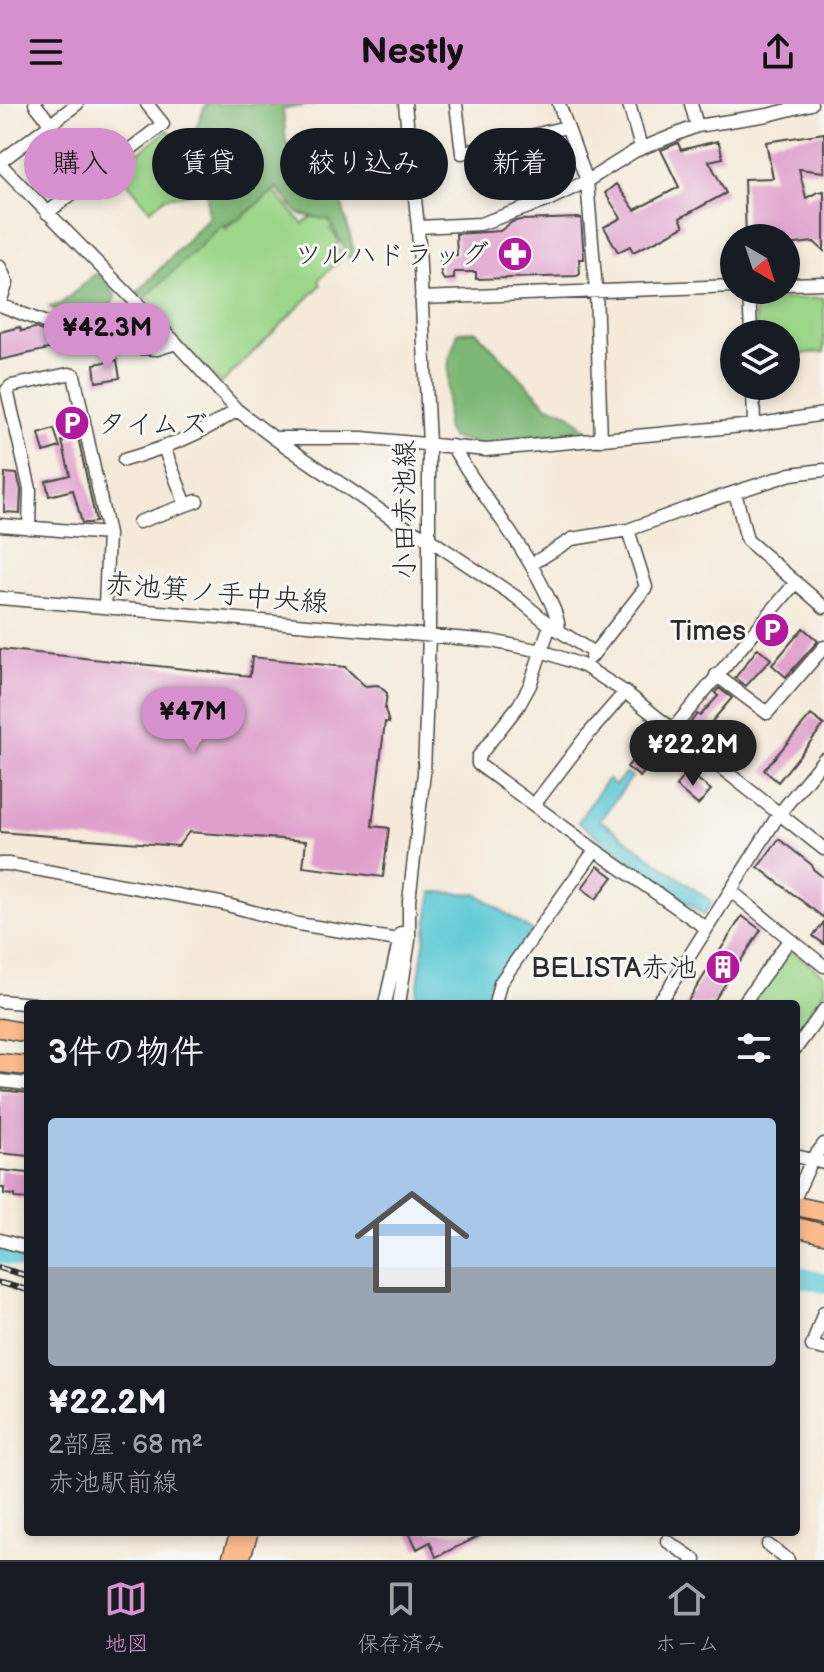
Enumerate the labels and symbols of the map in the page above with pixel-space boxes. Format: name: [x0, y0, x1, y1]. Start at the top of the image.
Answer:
north arrow: [720, 224, 800, 304]
pharmacy icon: ツルハドラッグ: [496, 235, 534, 273]
place label: ツルハドラッグ: [294, 239, 489, 272]
pin: ¥42.3M: [42, 303, 172, 371]
parking icon: タイムズ: [53, 404, 91, 442]
place label: タイムズ: [98, 408, 208, 441]
street label: 小田赤池線: [389, 440, 422, 580]
street label: 赤池箕ノ手中央線: [104, 567, 330, 620]
parking icon: Times: [753, 611, 791, 649]
place label: Times: [670, 615, 746, 648]
pin: ¥47M: [146, 687, 240, 755]
pin: ¥22.2M: [628, 720, 758, 788]
building icon: BELISTA赤池: [704, 948, 742, 986]
place label: BELISTA赤池: [531, 952, 697, 985]

